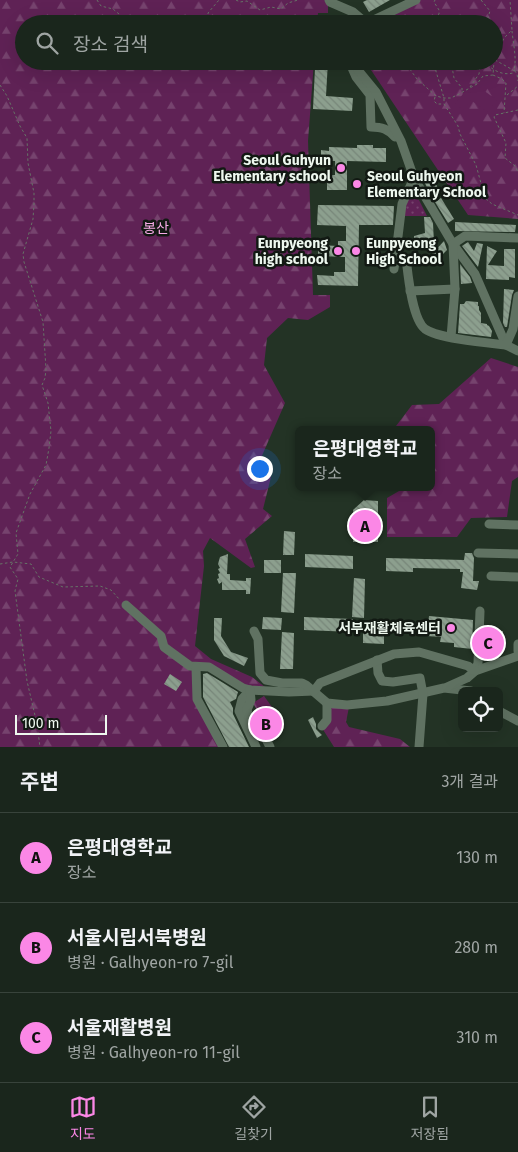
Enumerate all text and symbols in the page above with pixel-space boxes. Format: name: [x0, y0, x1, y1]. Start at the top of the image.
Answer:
search box: [15, 15, 503, 70]
icon: search: [33, 29, 61, 57]
text: 장소 검색: [73, 33, 148, 56]
place label: Seoul Guhyun Elementary school: [213, 152, 332, 185]
marker: Seoul Guhyun Elementary school: [335, 162, 347, 174]
place label: Seoul Guhyeon Elementary School: [367, 168, 487, 201]
marker: Seoul Guhyeon Elementary School: [351, 178, 363, 190]
park label: 봉산: [143, 220, 169, 237]
place label: Eunpyeong high school: [255, 235, 329, 268]
place label: Eunpyeong High School: [366, 235, 443, 268]
marker: Eunpyeong high school: [332, 245, 344, 257]
marker: Eunpyeong High School: [350, 245, 362, 257]
popup: [295, 426, 435, 491]
text: 은평대영학교: [313, 437, 417, 460]
your location: [247, 456, 273, 482]
text: 장소: [313, 464, 342, 483]
pin: A: [349, 507, 381, 545]
place label: 서부재활체육센터: [338, 620, 441, 637]
marker: 서부재활체육센터: [445, 622, 457, 634]
pin: C: [472, 624, 504, 662]
map controls: [458, 687, 503, 732]
button: locate: [458, 687, 503, 732]
pin: B: [250, 705, 282, 743]
scale bar: [15, 712, 108, 735]
text: 100 m: [22, 715, 59, 732]
text: 주변: [20, 769, 59, 795]
text: 3개 결과: [442, 772, 498, 791]
text: 은평대영학교: [67, 836, 172, 859]
text: A: [31, 848, 41, 867]
text: 130 m: [456, 848, 498, 867]
text: 장소: [67, 863, 96, 882]
text: 서울시립서북병원: [67, 926, 207, 949]
text: B: [31, 938, 41, 957]
text: 280 m: [454, 938, 498, 957]
text: 병원 · Galhyeon-ro 7-gil: [67, 953, 233, 972]
text: 서울재활병원: [67, 1016, 172, 1039]
text: C: [31, 1028, 41, 1047]
text: 310 m: [457, 1028, 498, 1047]
text: 병원 · Galhyeon-ro 11-gil: [67, 1043, 240, 1062]
tab: 지도: [69, 1093, 97, 1143]
tab: 길찾기: [234, 1093, 273, 1143]
tab: 저장됨: [411, 1093, 449, 1143]

